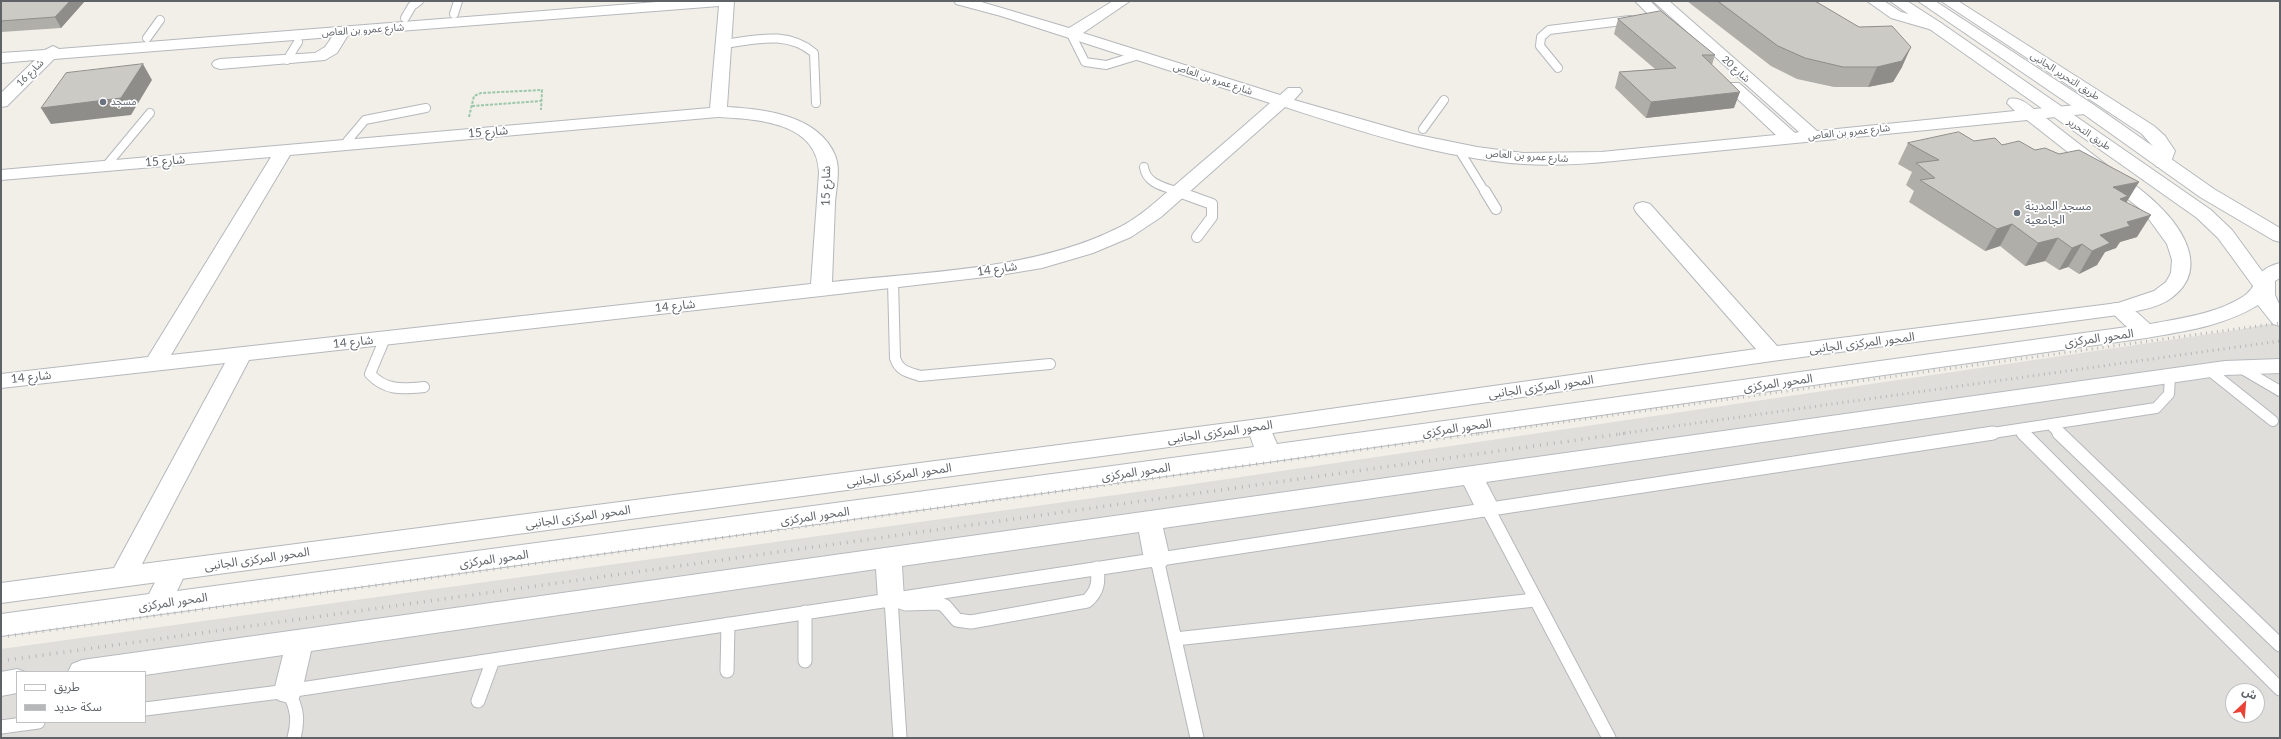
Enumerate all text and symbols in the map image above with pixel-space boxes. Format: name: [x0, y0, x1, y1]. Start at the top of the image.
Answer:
street label: شارع عمرو بن العاص: [321, 21, 405, 39]
street label: طريق التحرير الجانبى: [2028, 49, 2102, 103]
street label: شارع 20: [1719, 53, 1753, 85]
street label: شارع 16: [14, 57, 46, 89]
street label: شارع عمرو بن العاص: [1172, 61, 1254, 97]
place label: مسجد: [111, 96, 136, 108]
marker: مسجد: [98, 97, 108, 107]
street label: طريق التحرير: [2065, 115, 2113, 153]
street label: شارع عمرو بن العاص: [1807, 122, 1891, 142]
street label: شارع 15: [467, 123, 509, 141]
street label: شارع عمرو بن العاص: [1485, 147, 1569, 165]
street label: شارع 15: [144, 152, 186, 170]
street label: شارع 15: [818, 166, 834, 206]
place label: مسجد المدينة الجامعية: [2025, 199, 2091, 227]
marker: مسجد المدينة الجامعية: [2012, 208, 2022, 218]
street label: شارع 14: [976, 259, 1018, 279]
street label: شارع 14: [654, 297, 696, 315]
street label: المحور المركزى: [2063, 326, 2135, 350]
street label: المحور المركزى الجانبى: [1808, 329, 1916, 357]
street label: شارع 14: [332, 333, 374, 351]
street label: شارع 14: [10, 368, 52, 386]
street label: المحور المركزى: [1742, 371, 1814, 395]
street label: المحور المركزى الجانبى: [1487, 372, 1595, 402]
street label: المحور المركزى: [1421, 416, 1493, 440]
street label: المحور المركزى الجانبى: [1166, 417, 1274, 447]
street label: المحور المركزى الجانبى: [845, 460, 953, 490]
street label: المحور المركزى: [1100, 460, 1172, 484]
street label: المحور المركزى الجانبى: [524, 502, 632, 532]
street label: المحور المركزى: [779, 504, 851, 528]
street label: المحور المركزى الجانبى: [203, 544, 311, 574]
street label: المحور المركزى: [458, 547, 530, 571]
street label: المحور المركزى: [137, 590, 209, 614]
legend: [16, 671, 146, 723]
text: طريق: [54, 679, 80, 694]
north arrow: [2225, 683, 2265, 723]
text: ش: [2240, 684, 2260, 702]
text: سكة حديد: [54, 699, 102, 714]

